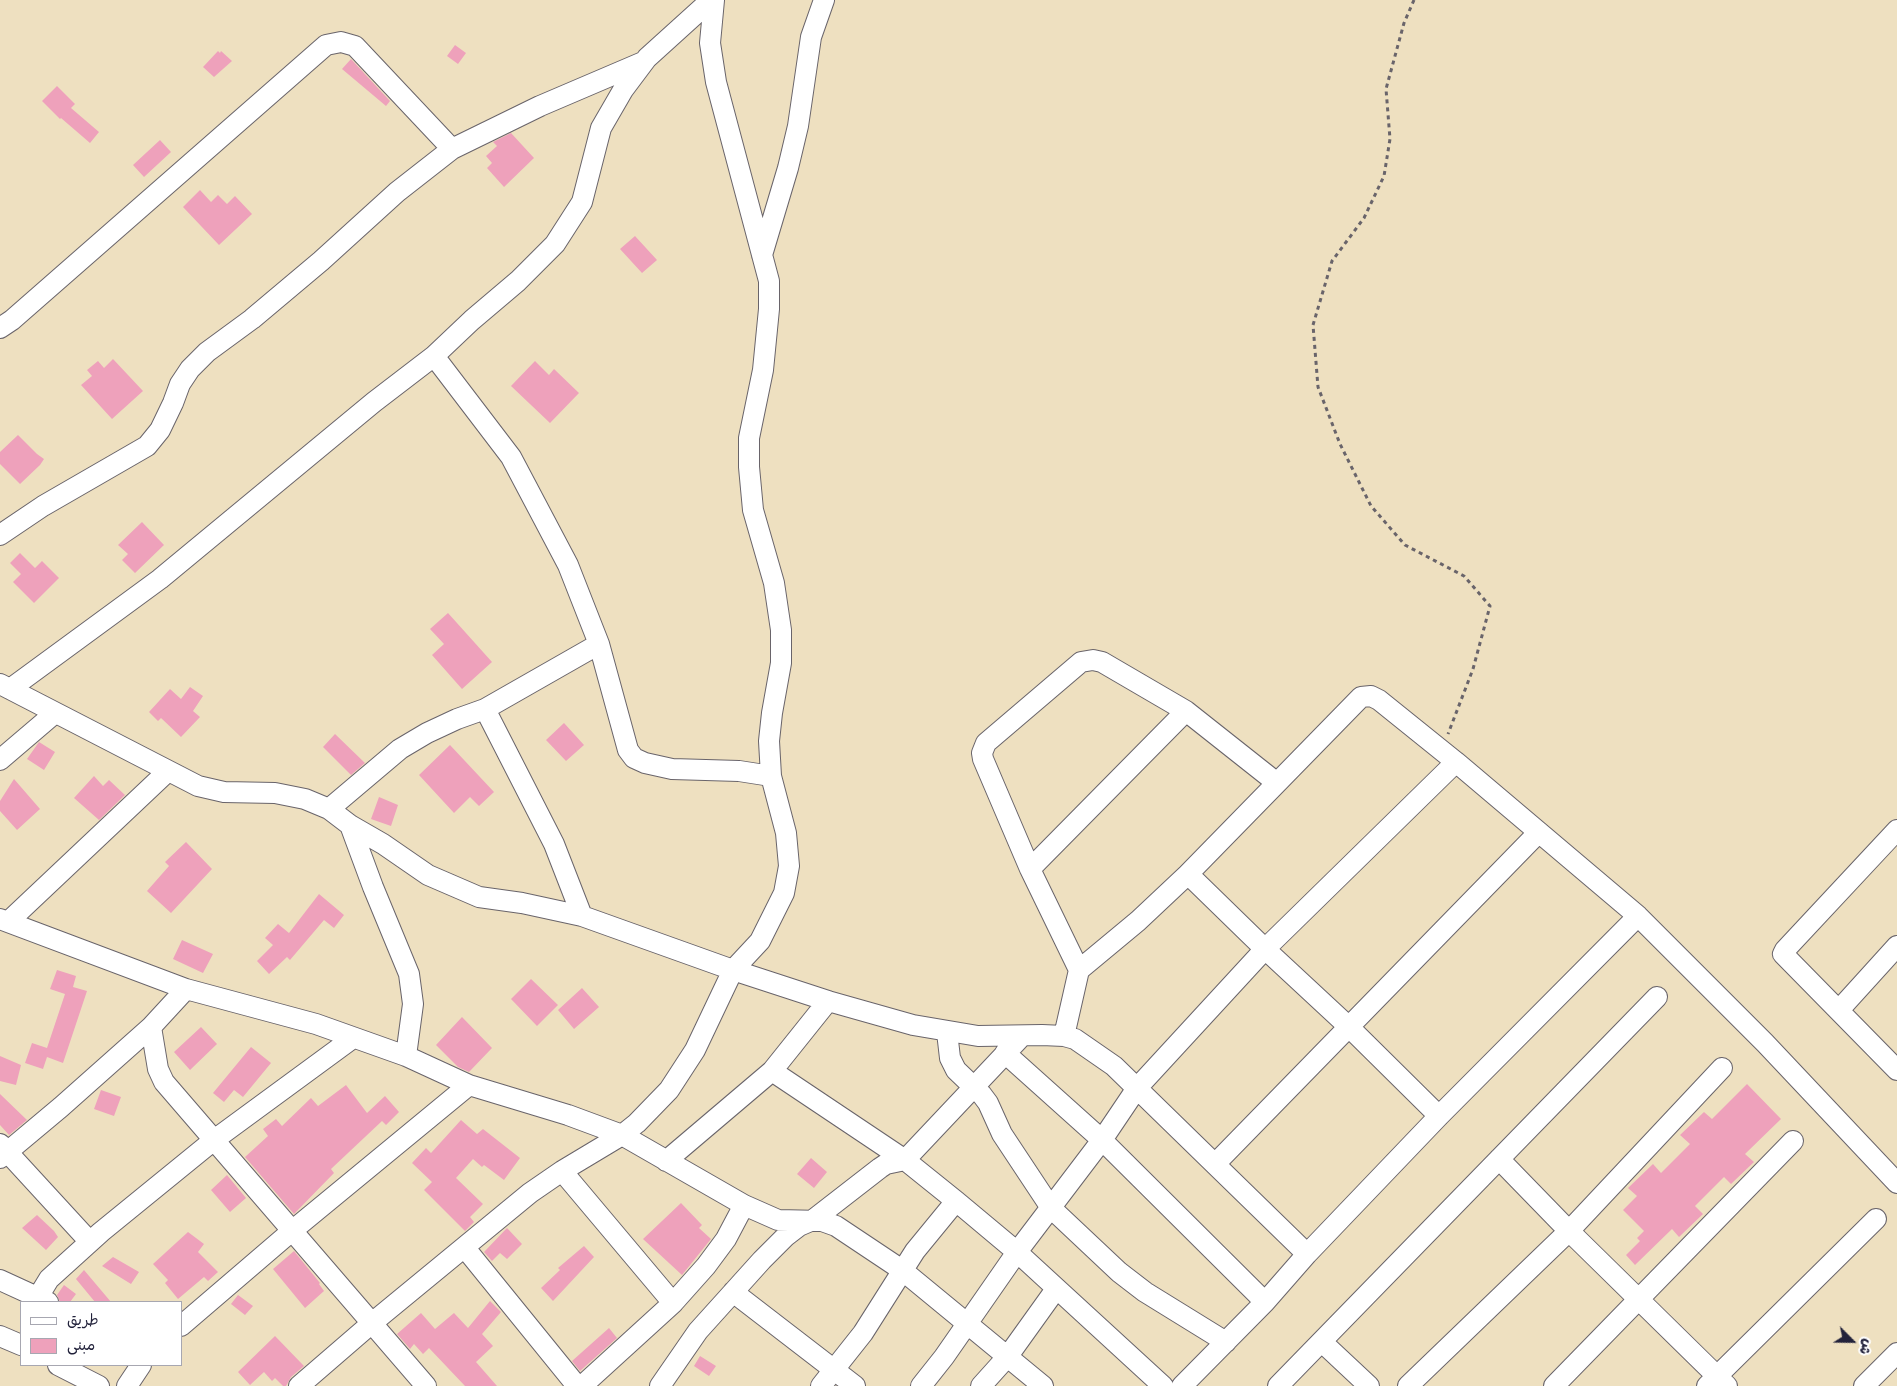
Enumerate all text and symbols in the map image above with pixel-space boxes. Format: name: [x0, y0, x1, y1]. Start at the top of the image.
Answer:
legend: [20, 1301, 182, 1366]
text: طريق: [67, 1311, 99, 1330]
north arrow: [1827, 1316, 1877, 1366]
text: مبنى: [67, 1336, 95, 1355]
text: ش: [1855, 1337, 1877, 1357]

